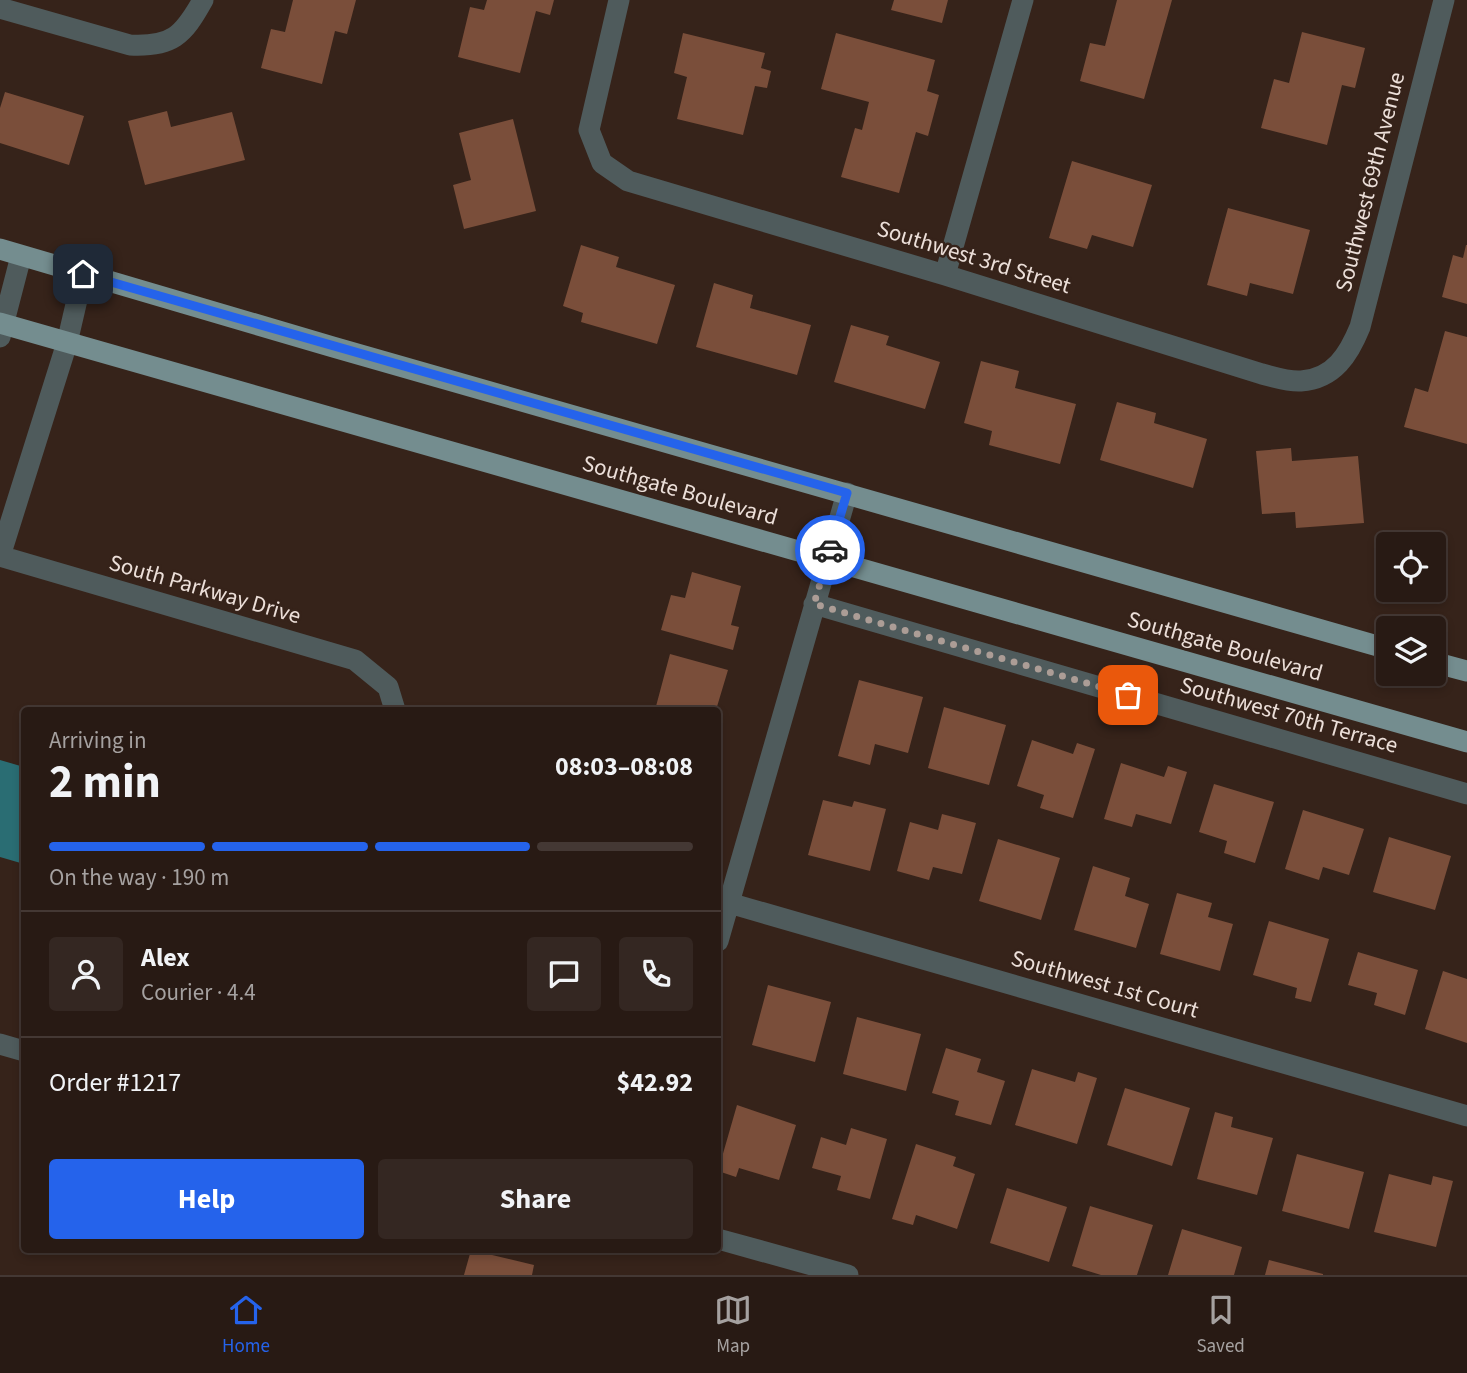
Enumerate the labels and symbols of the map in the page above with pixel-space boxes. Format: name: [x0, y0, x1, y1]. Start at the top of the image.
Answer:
street label: Southwest 69th Avenue: [1327, 69, 1413, 295]
street label: Southwest 3rd Street: [873, 212, 1075, 302]
pin: [53, 244, 113, 304]
street label: Southgate Boulevard: [578, 446, 782, 534]
courier: [795, 515, 865, 585]
street label: South Parkway Drive: [105, 546, 305, 632]
street label: Southgate Boulevard: [1123, 602, 1327, 690]
pin: [1098, 665, 1158, 725]
street label: Southwest 70th Terrace: [1176, 668, 1402, 762]
street label: Southwest 1st Court: [1007, 941, 1203, 1027]

